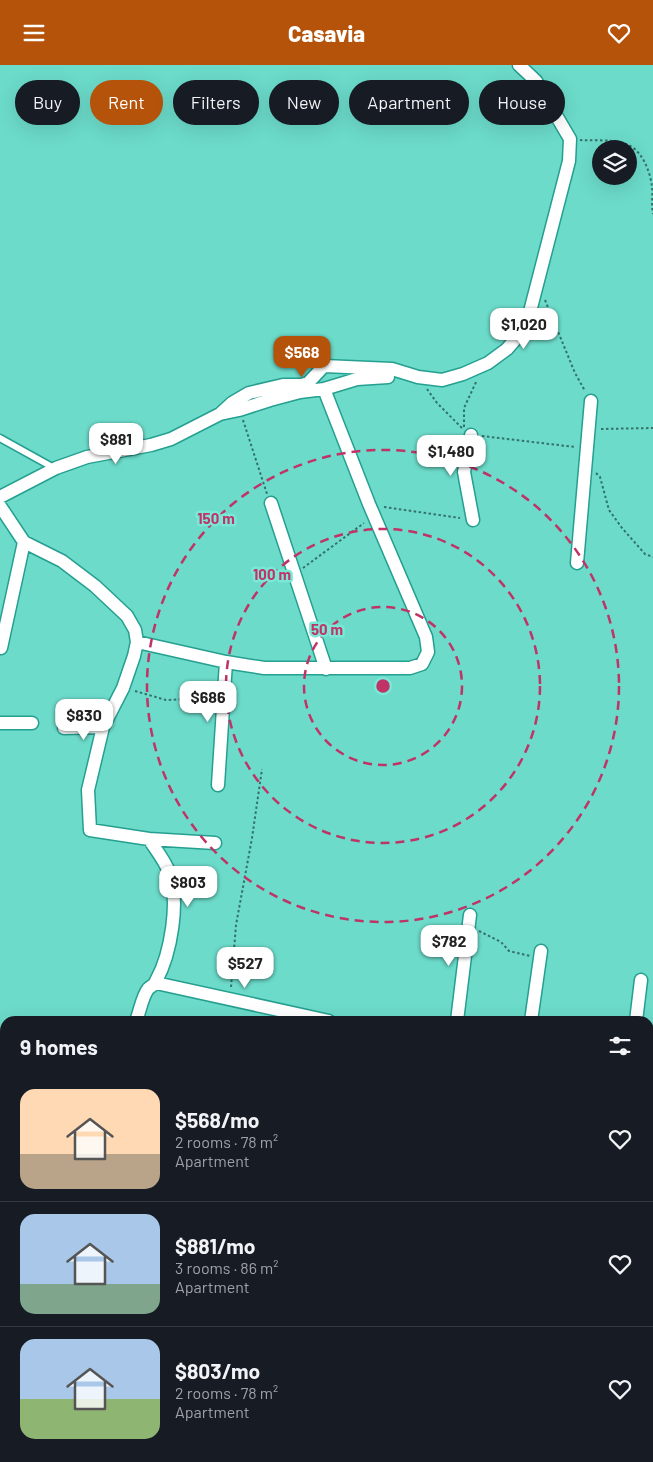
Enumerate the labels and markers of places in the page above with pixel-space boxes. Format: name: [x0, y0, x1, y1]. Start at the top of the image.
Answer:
pin: $1,020: [483, 307, 565, 350]
pin: $568: [272, 335, 332, 378]
pin: $881: [86, 423, 146, 465]
pin: $1,480: [410, 435, 492, 477]
centre of rings: [374, 677, 392, 695]
pin: $686: [178, 681, 238, 723]
pin: $830: [54, 699, 114, 741]
pin: $803: [158, 865, 218, 908]
pin: $782: [419, 925, 479, 967]
pin: $527: [215, 947, 275, 989]

